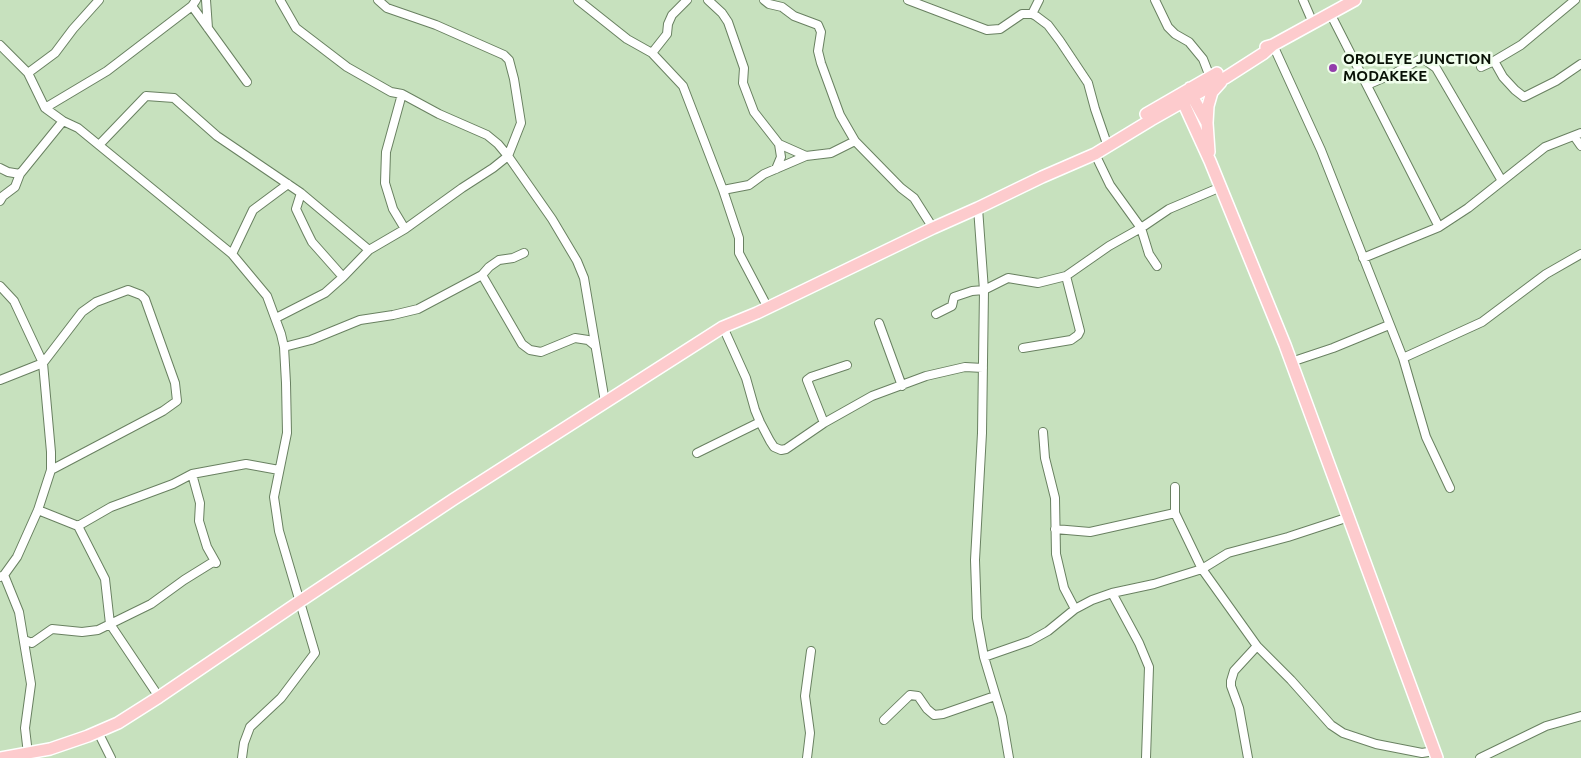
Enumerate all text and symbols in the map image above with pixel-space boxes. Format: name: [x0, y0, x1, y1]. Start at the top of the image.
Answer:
place label: OROLEYE JUNCTION MODAKEKE: [1343, 50, 1492, 85]
marker: OROLEYE JUNCTION MODAKEKE: [1327, 62, 1339, 74]

